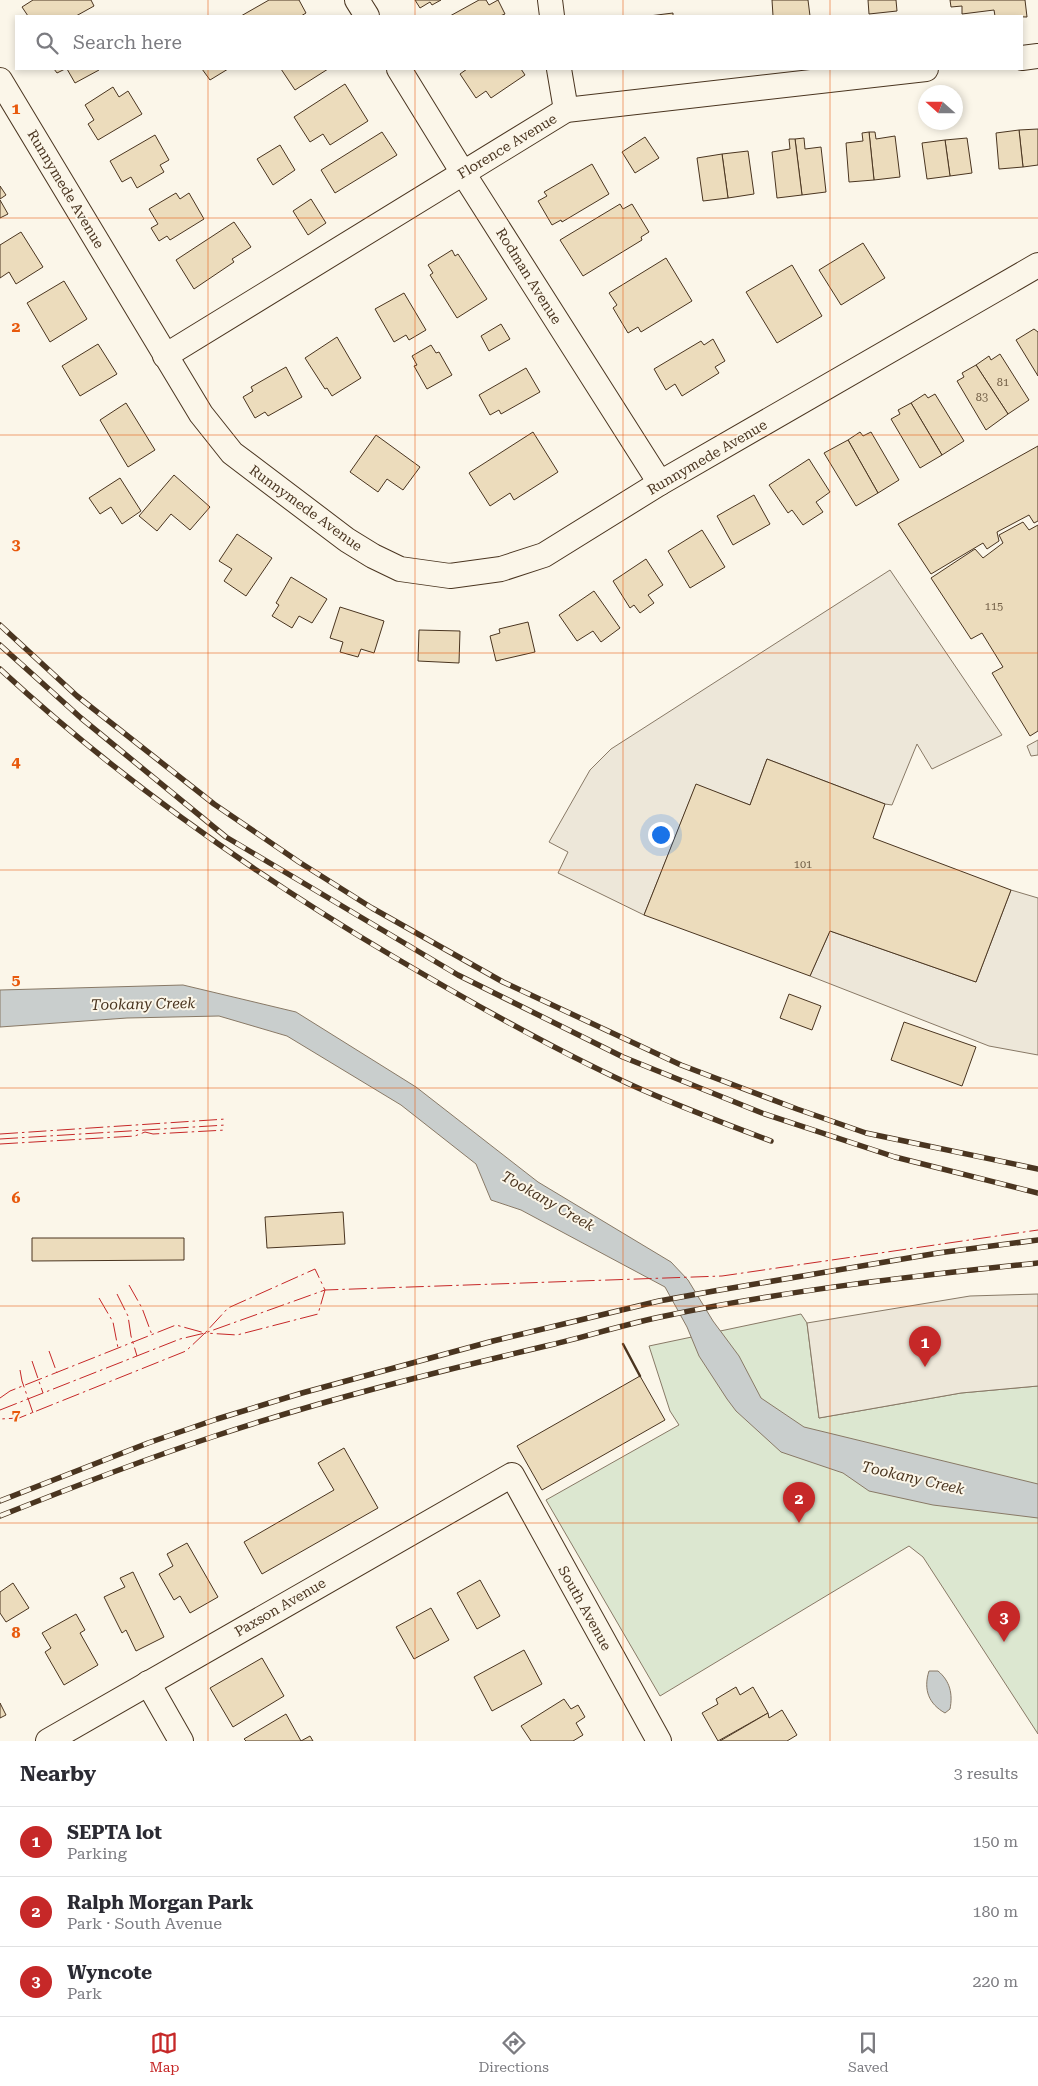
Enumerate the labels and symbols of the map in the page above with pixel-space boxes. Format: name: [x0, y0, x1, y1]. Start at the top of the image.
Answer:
north arrow: [918, 85, 963, 130]
text: 1: [12, 99, 21, 118]
street label: Florence Avenue: [454, 110, 560, 182]
street label: Runnymede Avenue: [24, 127, 108, 251]
street label: Rodman Avenue: [493, 225, 565, 327]
text: 2: [12, 317, 21, 336]
house number: 81: [997, 376, 1009, 389]
house number: 83: [976, 391, 988, 404]
street label: Runnymede Avenue: [644, 416, 770, 498]
street label: Runnymede Avenue: [247, 462, 366, 554]
text: 3: [12, 535, 21, 554]
house number: 115: [985, 600, 1003, 613]
text: 4: [12, 752, 21, 771]
your location: [648, 822, 674, 848]
house number: 101: [794, 858, 812, 871]
text: 5: [12, 970, 21, 989]
water label: Tookany Creek: [90, 994, 196, 1014]
water label: Tookany Creek: [498, 1167, 599, 1235]
text: 6: [12, 1188, 21, 1207]
pin: 1: [909, 1326, 941, 1367]
text: 7: [12, 1405, 21, 1424]
water label: Tookany Creek: [860, 1457, 967, 1499]
pin: 2: [783, 1482, 815, 1523]
street label: South Avenue: [555, 1563, 615, 1653]
street label: Paxson Avenue: [232, 1574, 329, 1640]
pin: 3: [988, 1601, 1020, 1642]
text: 8: [12, 1623, 21, 1642]

